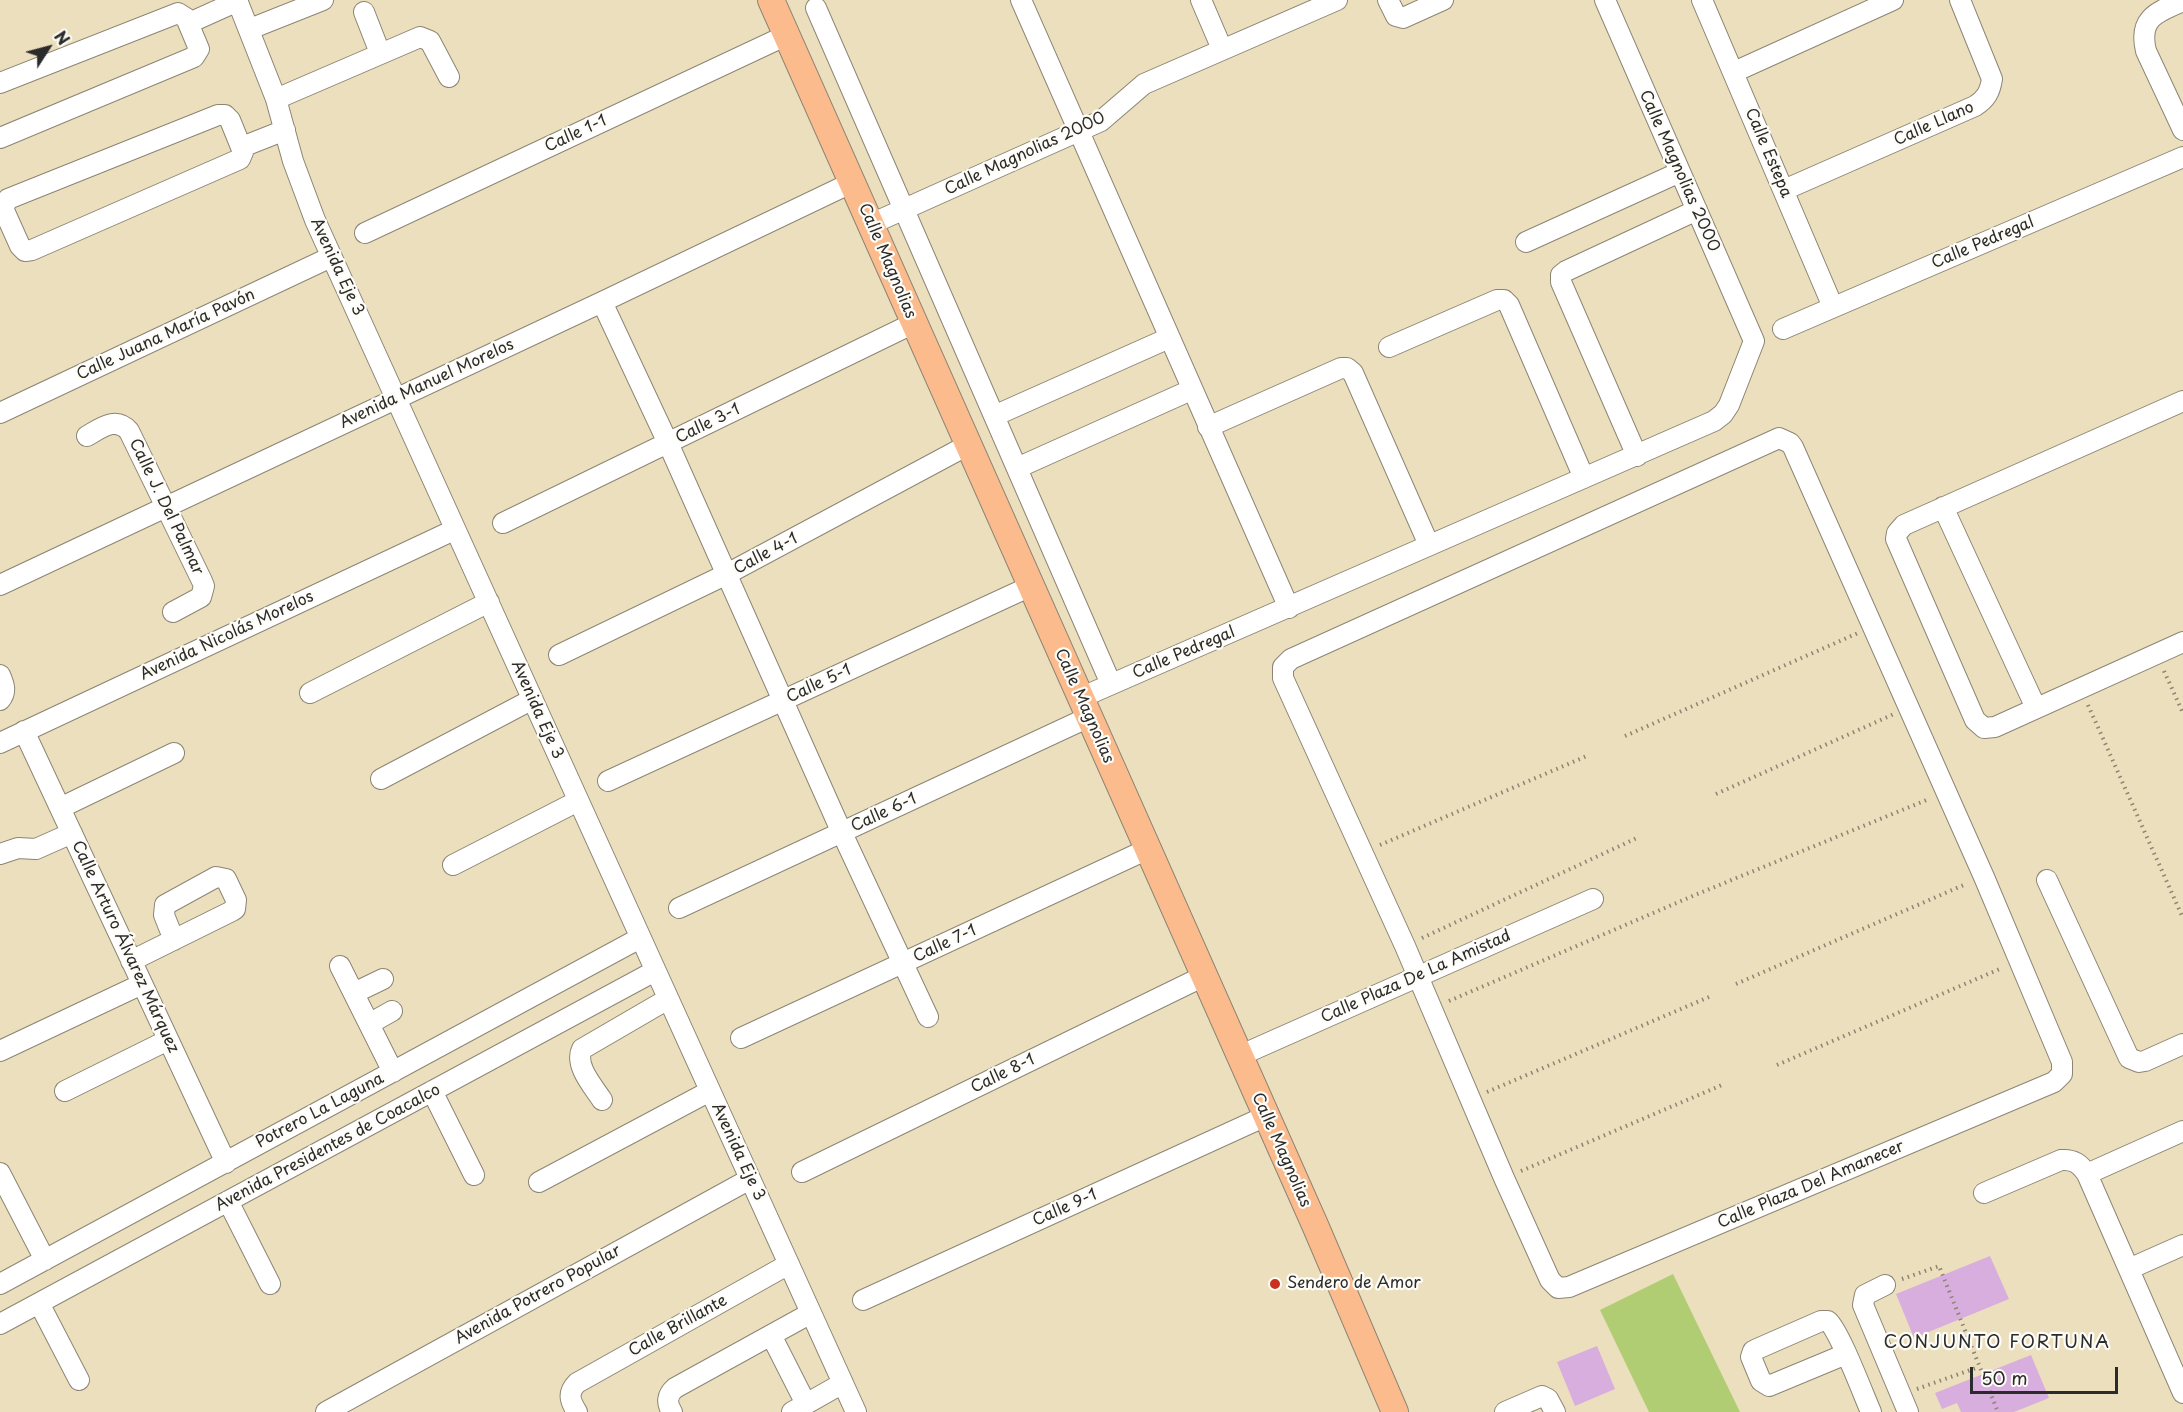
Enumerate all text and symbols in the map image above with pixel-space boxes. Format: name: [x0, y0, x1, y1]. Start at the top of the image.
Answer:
north arrow: [18, 18, 78, 78]
text: N: [49, 25, 76, 50]
street label: Calle Magnolias 2000: [1635, 87, 1723, 255]
street label: Calle Llano: [1891, 98, 1977, 150]
street label: Calle Estepa: [1741, 105, 1795, 201]
street label: Calle Magnolias 2000: [942, 108, 1108, 200]
street label: Calle 1-1: [542, 111, 610, 157]
street label: Calle Magnolias: [854, 201, 920, 321]
street label: Calle Pedregal: [1929, 213, 2037, 273]
street label: Avenida Eje 3: [306, 215, 368, 319]
street label: Calle Juana María Pavón: [74, 285, 258, 385]
street label: Avenida Manuel Morelos: [337, 335, 517, 433]
street label: Calle 3-1: [673, 400, 743, 448]
street label: Calle J. Del Palmar: [125, 436, 207, 578]
street label: Calle 4-1: [731, 529, 801, 579]
street label: Avenida Nicolás Morelos: [137, 587, 317, 685]
street label: Calle Pedregal: [1130, 623, 1238, 683]
street label: Calle Magnolias: [1050, 646, 1118, 766]
street label: Avenida Eje 3: [507, 658, 567, 762]
street label: Calle 5-1: [784, 661, 854, 707]
street label: Calle 6-1: [848, 789, 920, 837]
street label: Calle Arturo Álvarez Márquez: [67, 838, 183, 1056]
street label: Calle 7-1: [910, 921, 980, 967]
street label: Calle Plaza De La Amistad: [1318, 926, 1514, 1028]
street label: Calle 8-1: [968, 1050, 1038, 1098]
street label: Potrero La Laguna: [253, 1069, 387, 1153]
street label: Avenida Presidentes de Coacalco: [212, 1080, 444, 1216]
street label: Calle Magnolias: [1247, 1090, 1315, 1210]
street label: Avenida Eje 3: [707, 1100, 769, 1204]
street label: Calle Plaza Del Amanecer: [1715, 1137, 1907, 1233]
street label: Calle 9-1: [1030, 1185, 1100, 1231]
street label: Avenida Potrero Popular: [452, 1241, 624, 1349]
place label: Sendero de Amor: [1287, 1274, 1421, 1294]
marker: Sendero de Amor: [1268, 1277, 1282, 1291]
street label: Calle Brillante: [625, 1291, 731, 1361]
district label: CONJUNTO FORTUNA: [1884, 1332, 2110, 1354]
scale bar: [1973, 1355, 2122, 1393]
text: 50 m: [1981, 1364, 2028, 1391]

